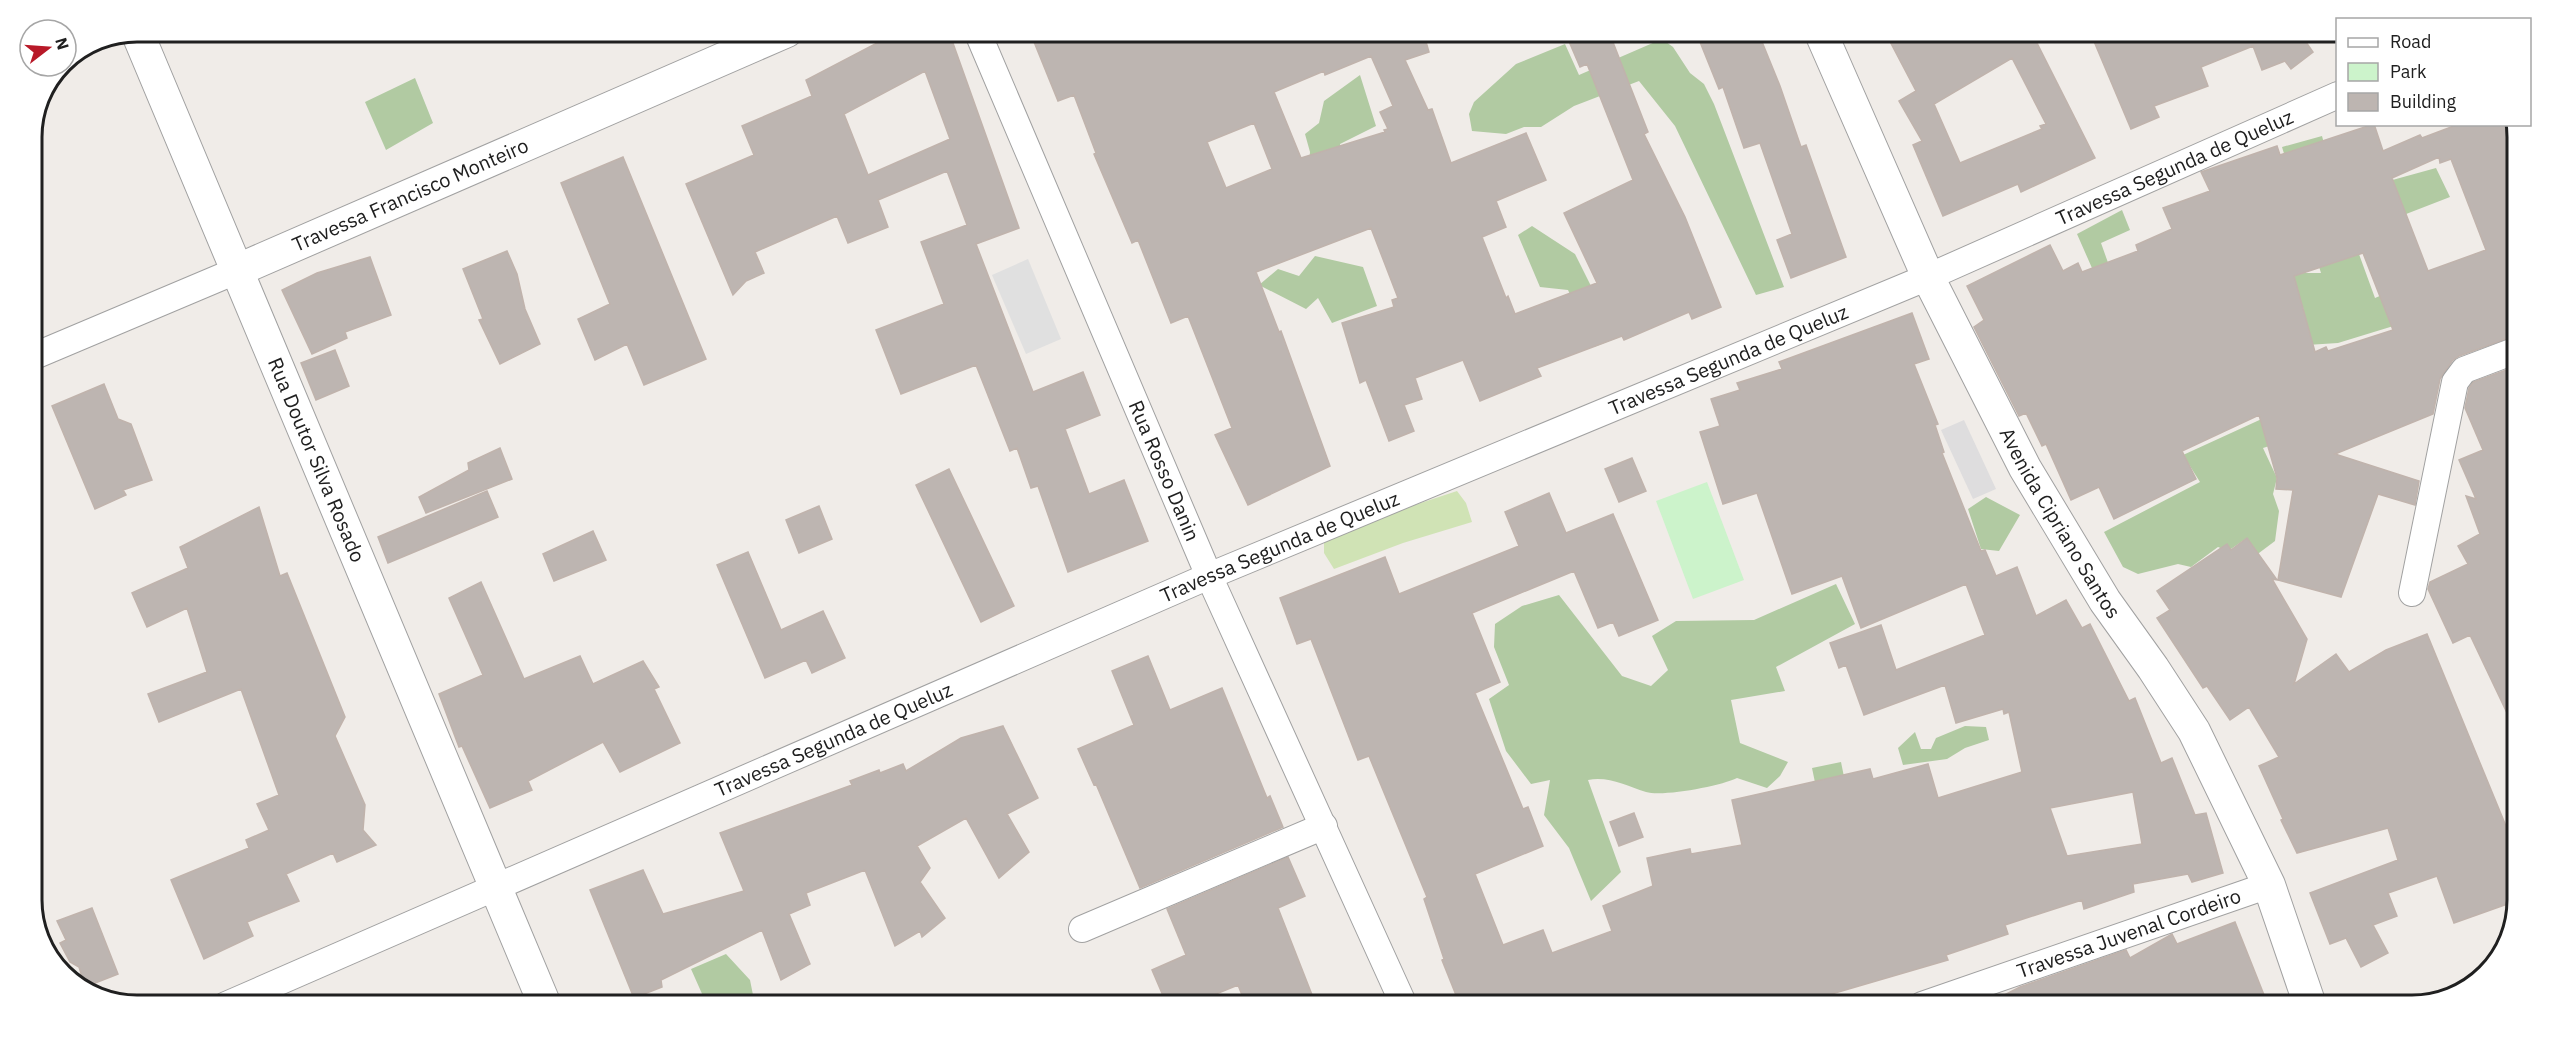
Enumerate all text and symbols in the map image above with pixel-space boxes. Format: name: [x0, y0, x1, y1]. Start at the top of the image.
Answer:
north arrow: [18, 18, 78, 78]
legend: [2336, 18, 2531, 126]
text: Road: [2390, 30, 2431, 53]
text: N: [51, 35, 74, 52]
text: Park: [2390, 60, 2427, 83]
text: Building: [2390, 90, 2457, 113]
street label: Travessa Segunda de Queluz: [2052, 103, 2297, 231]
street label: Travessa Francisco Monteiro: [288, 131, 532, 258]
street label: Travessa Segunda de Queluz: [1604, 298, 1852, 421]
street label: Rua Doutor Silva Rosado: [262, 353, 372, 566]
street label: Rua Rosso Danin: [1123, 396, 1207, 545]
street label: Avenida Cipriano Santos: [1994, 423, 2127, 624]
street label: Travessa Segunda de Queluz: [1156, 484, 1403, 609]
street label: Travessa Segunda de Queluz: [710, 676, 956, 803]
street label: Travessa Juvenal Cordeiro: [2013, 882, 2244, 984]

